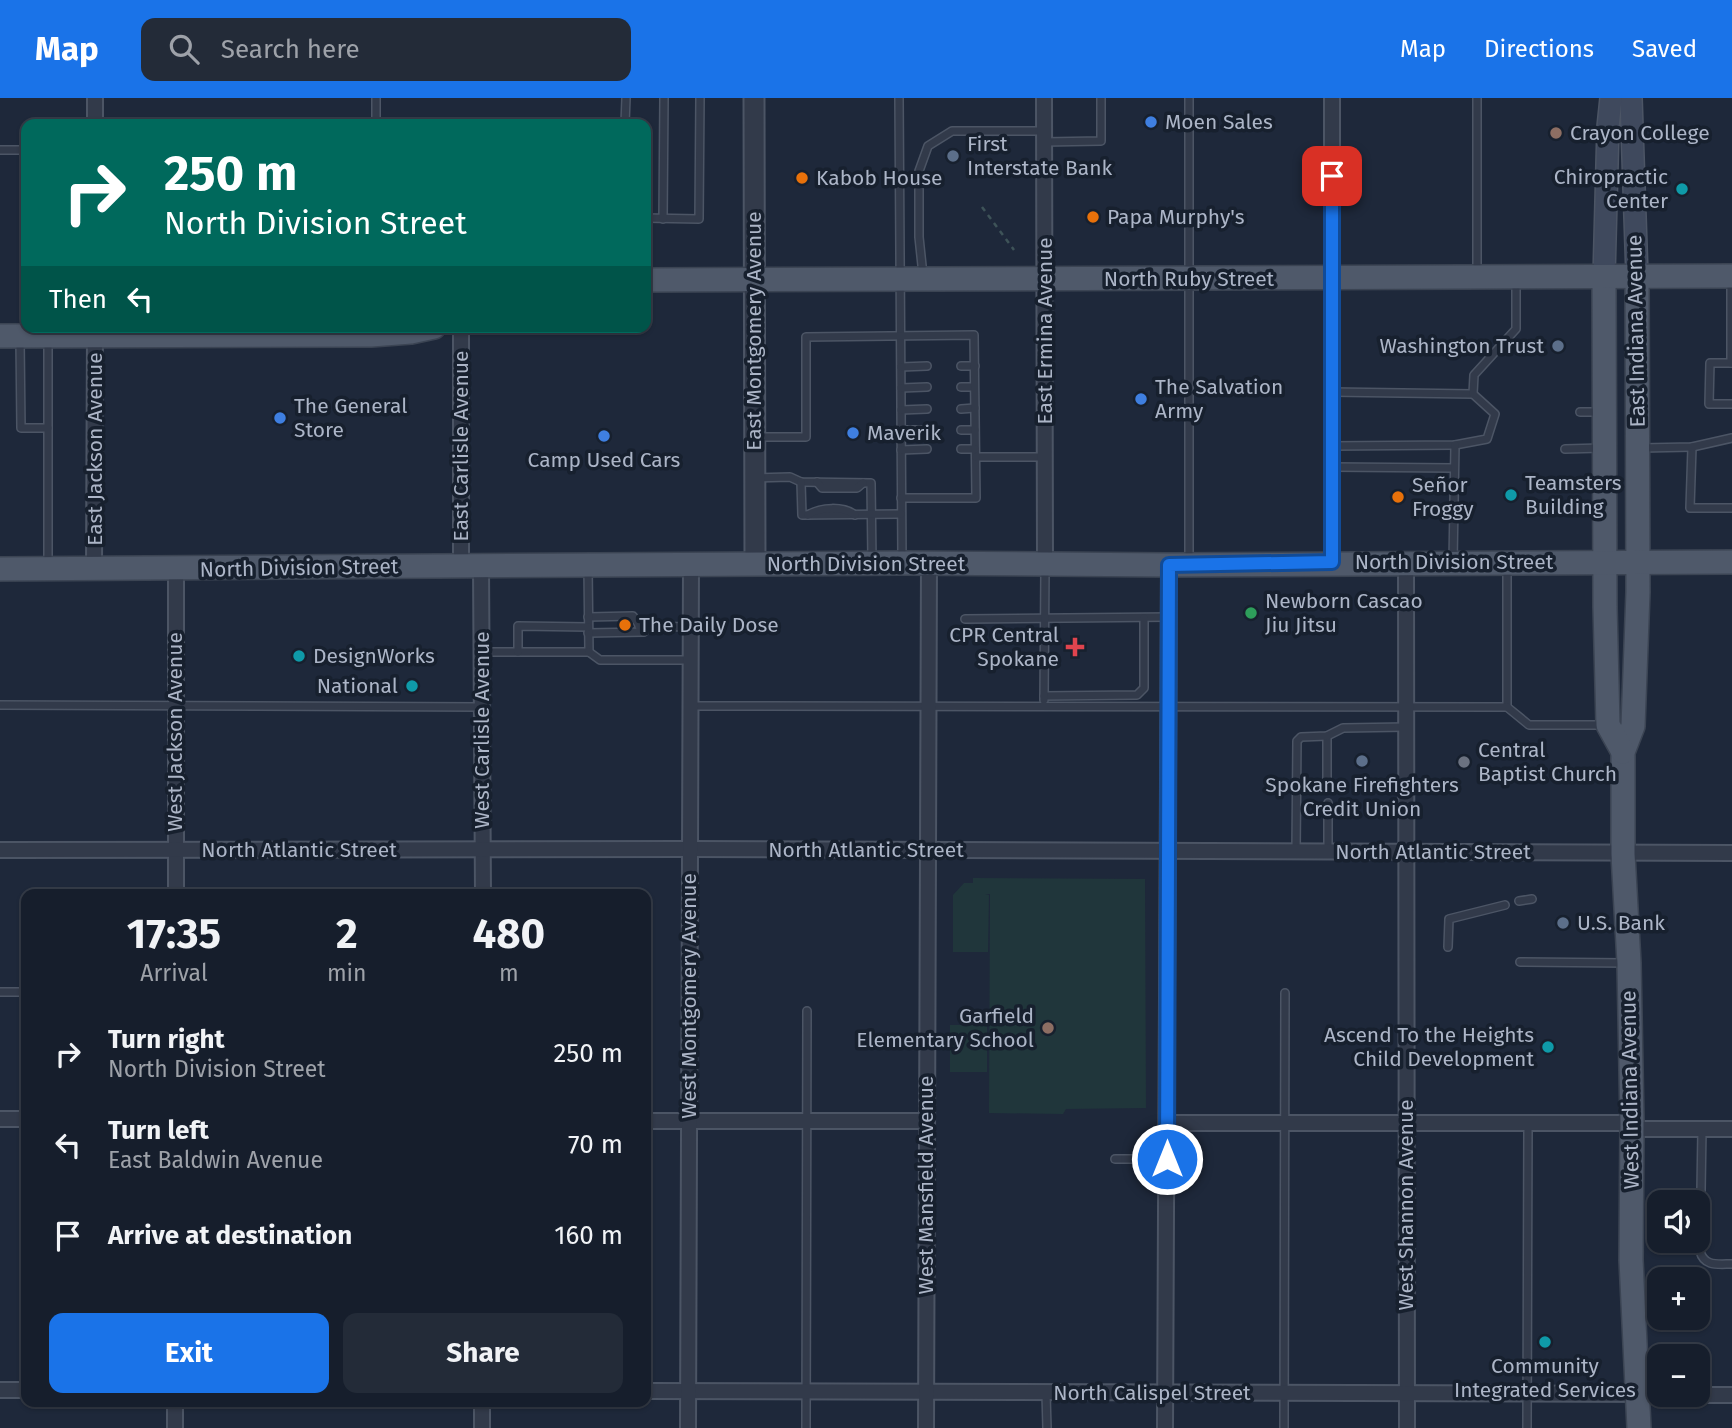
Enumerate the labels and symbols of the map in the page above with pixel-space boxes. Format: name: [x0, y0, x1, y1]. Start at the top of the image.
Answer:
place label: Moen Sales: [1165, 109, 1273, 135]
marker: Moen Sales: [1143, 114, 1159, 130]
place label: Crayon College: [1570, 120, 1710, 146]
marker: Crayon College: [1548, 125, 1564, 141]
place label: First Interstate Bank: [967, 131, 1112, 181]
pin: [1302, 146, 1362, 206]
marker: First Interstate Bank: [945, 148, 961, 164]
place label: Chiropractic Center: [1554, 164, 1668, 214]
place label: Kabob House: [816, 165, 942, 191]
marker: Kabob House: [794, 170, 810, 186]
marker: Chiropractic Center: [1674, 181, 1690, 197]
place label: Papa Murphy's: [1107, 204, 1245, 230]
marker: Papa Murphy's: [1085, 209, 1101, 225]
street label: East Montgomery Avenue: [741, 211, 767, 451]
street label: East Indiana Avenue: [1621, 235, 1651, 427]
street label: East Ermina Avenue: [1032, 237, 1058, 425]
street label: North Ruby Street: [1104, 266, 1275, 292]
place label: Washington Trust: [1379, 333, 1544, 359]
marker: Washington Trust: [1550, 338, 1566, 354]
street label: East Carlisle Avenue: [448, 351, 474, 541]
street label: East Jackson Avenue: [82, 352, 108, 546]
place label: The Salvation Army: [1155, 374, 1283, 424]
marker: The Salvation Army: [1133, 391, 1149, 407]
place label: The General Store: [294, 393, 407, 443]
marker: The General Store: [272, 410, 288, 426]
place label: Maverik: [867, 420, 941, 446]
marker: Maverik: [845, 425, 861, 441]
marker: Camp Used Cars: [596, 428, 612, 444]
place label: Camp Used Cars: [528, 447, 681, 473]
place label: Teamsters Building: [1525, 470, 1622, 520]
place label: Señor Froggy: [1412, 472, 1474, 522]
marker: Teamsters Building: [1503, 487, 1519, 503]
marker: Señor Froggy: [1390, 489, 1406, 505]
street label: North Division Street: [1355, 549, 1554, 575]
street label: North Division Street: [767, 551, 966, 577]
street label: North Division Street: [199, 553, 399, 583]
place label: Newborn Cascao Jiu Jitsu: [1265, 588, 1423, 638]
marker: Newborn Cascao Jiu Jitsu: [1243, 605, 1259, 621]
place label: The Daily Dose: [639, 612, 779, 638]
marker: The Daily Dose: [617, 617, 633, 633]
place label: CPR Central Spokane: [949, 622, 1059, 672]
street label: West Carlisle Avenue: [469, 631, 495, 829]
street label: West Jackson Avenue: [162, 632, 188, 832]
marker: CPR Central Spokane: [1065, 637, 1085, 657]
place label: DesignWorks: [313, 643, 435, 669]
marker: DesignWorks: [291, 648, 307, 664]
place label: National: [317, 673, 398, 699]
marker: National: [404, 678, 420, 694]
place label: Central Baptist Church: [1478, 737, 1617, 787]
marker: Spokane Firefighters Credit Union: [1354, 753, 1370, 769]
marker: Central Baptist Church: [1456, 754, 1472, 770]
place label: Spokane Firefighters Credit Union: [1265, 772, 1459, 822]
street label: North Atlantic Street: [201, 837, 397, 863]
street label: North Atlantic Street: [768, 837, 964, 863]
street label: North Atlantic Street: [1335, 839, 1531, 865]
street label: West Montgomery Avenue: [676, 873, 702, 1119]
place label: U.S. Bank: [1577, 910, 1665, 936]
marker: U.S. Bank: [1555, 915, 1571, 931]
street label: West Indiana Avenue: [1615, 990, 1645, 1190]
place label: Garfield Elementary School: [856, 1003, 1034, 1053]
marker: Garfield Elementary School: [1040, 1020, 1056, 1036]
place label: Ascend To the Heights Child Development: [1324, 1022, 1534, 1072]
marker: Ascend To the Heights Child Development: [1540, 1039, 1556, 1055]
street label: West Mansfield Avenue: [913, 1076, 939, 1294]
street label: West Shannon Avenue: [1393, 1099, 1419, 1311]
position arrow: [1130, 1122, 1204, 1196]
marker: Community Integrated Services: [1537, 1334, 1553, 1350]
place label: Community Integrated Services: [1454, 1353, 1636, 1403]
street label: North Calispel Street: [1053, 1380, 1251, 1406]

